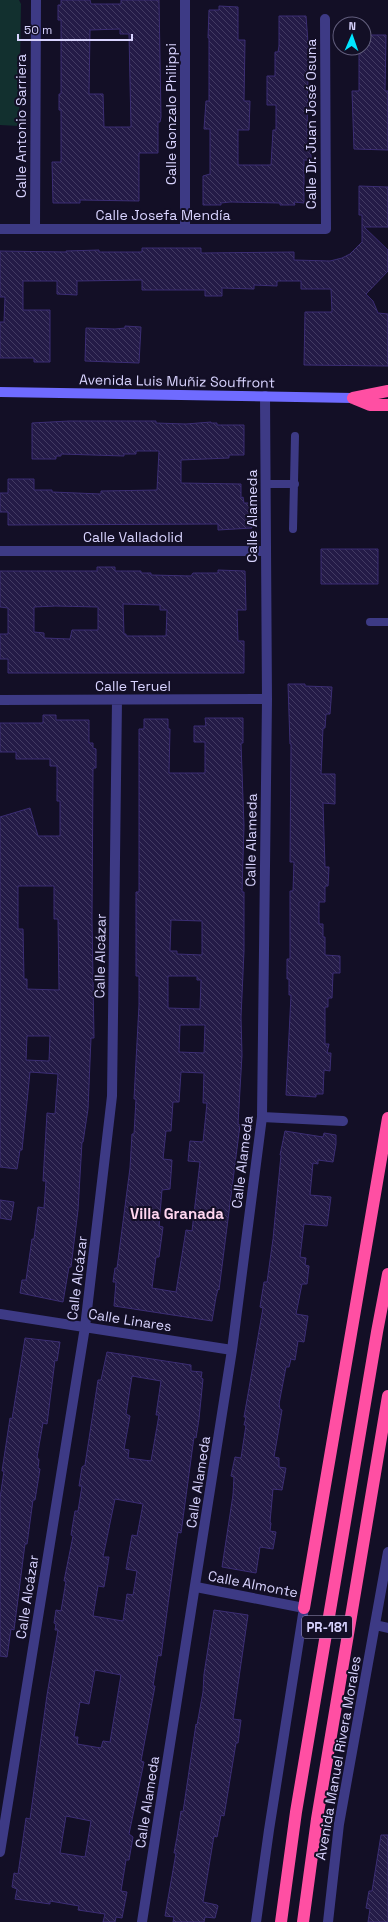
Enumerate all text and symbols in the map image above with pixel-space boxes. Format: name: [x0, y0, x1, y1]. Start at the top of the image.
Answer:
scale bar: [18, 16, 132, 42]
north arrow: [332, 16, 372, 56]
text: N: [348, 19, 356, 33]
text: 50 m: [24, 22, 52, 38]
street label: Calle Dr. Juan José Osuna: [302, 39, 320, 209]
street label: Calle Gonzalo Philippi: [162, 43, 180, 185]
street label: Calle Antonio Sarriera: [12, 54, 30, 198]
street label: Calle Josefa Mendía: [96, 206, 230, 224]
street label: Avenida Luis Muñiz Souffront: [79, 370, 275, 392]
street label: Calle Alameda: [243, 469, 261, 563]
street label: Calle Valladolid: [83, 528, 183, 546]
street label: Calle Teruel: [95, 677, 171, 695]
street label: Calle Alameda: [241, 793, 261, 887]
street label: Calle Alcázar: [90, 913, 110, 999]
street label: Calle Alameda: [227, 1115, 257, 1209]
district label: Villa Granada: [130, 1204, 224, 1223]
street label: Calle Alcázar: [63, 1235, 91, 1321]
street label: Calle Linares: [87, 1305, 173, 1335]
street label: Calle Alameda: [182, 1435, 214, 1529]
street label: Calle Alcázar: [11, 1554, 43, 1640]
street label: Calle Almonte: [206, 1566, 300, 1602]
road number: PR-181: [302, 1616, 352, 1638]
street label: Avenida Manuel Rivera Morales: [311, 1655, 365, 1861]
street label: Calle Alameda: [131, 1755, 163, 1849]

